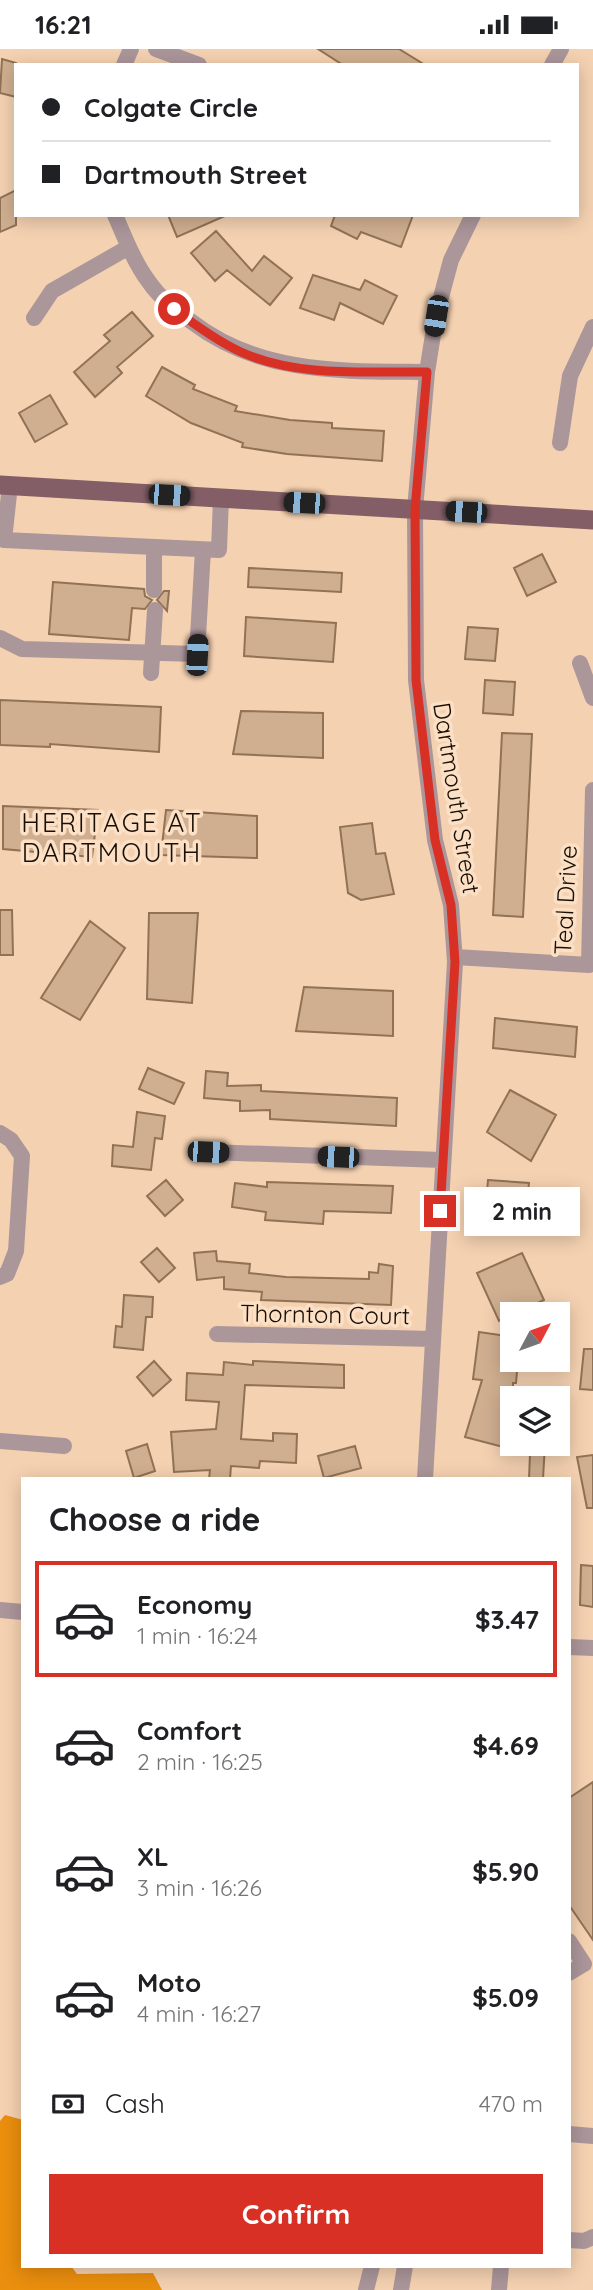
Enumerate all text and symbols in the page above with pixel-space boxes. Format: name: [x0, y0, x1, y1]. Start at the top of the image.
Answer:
text: 16:21: [35, 8, 92, 41]
text: Colgate Circle: [84, 91, 258, 124]
text: Dartmouth Street: [84, 158, 308, 191]
route start: [158, 293, 190, 325]
car: [423, 294, 450, 338]
car: [148, 483, 191, 507]
car: [283, 491, 326, 515]
car: [445, 500, 488, 524]
car: [186, 633, 209, 677]
street label: Dartmouth Street: [427, 700, 487, 896]
district label: HERITAGE AT DARTMOUTH: [21, 806, 203, 869]
street label: Teal Drive: [547, 844, 583, 956]
car: [187, 1141, 230, 1163]
car: [317, 1146, 360, 1168]
callout: 2 min: [464, 1187, 580, 1235]
route end: [424, 1195, 456, 1227]
text: 2 min: [492, 1197, 552, 1226]
street label: Thornton Court: [240, 1298, 410, 1330]
north arrow: [500, 1302, 570, 1372]
map controls: [500, 1302, 570, 1456]
button: layers: [500, 1386, 570, 1456]
text: Choose a ride: [49, 1499, 261, 1539]
icon: car: [53, 1588, 116, 1651]
text: Economy: [137, 1588, 252, 1621]
text: $3.47: [475, 1603, 539, 1636]
text: 1 min · 16:24: [137, 1621, 258, 1650]
icon: car: [53, 1714, 116, 1777]
text: Comfort: [137, 1714, 242, 1747]
text: $4.69: [473, 1729, 539, 1762]
text: 2 min · 16:25: [137, 1747, 263, 1776]
icon: car: [53, 1840, 116, 1903]
text: XL: [137, 1840, 169, 1873]
text: $5.90: [472, 1855, 539, 1888]
text: 3 min · 16:26: [137, 1873, 262, 1902]
icon: car: [53, 1966, 116, 2029]
text: Moto: [137, 1966, 201, 1999]
text: $5.09: [472, 1981, 539, 2014]
text: 4 min · 16:27: [137, 1999, 261, 2028]
icon: cash: [49, 2085, 87, 2123]
text: Cash: [105, 2087, 165, 2120]
text: 470 m: [479, 2089, 543, 2118]
button: Confirm: [49, 2174, 543, 2254]

